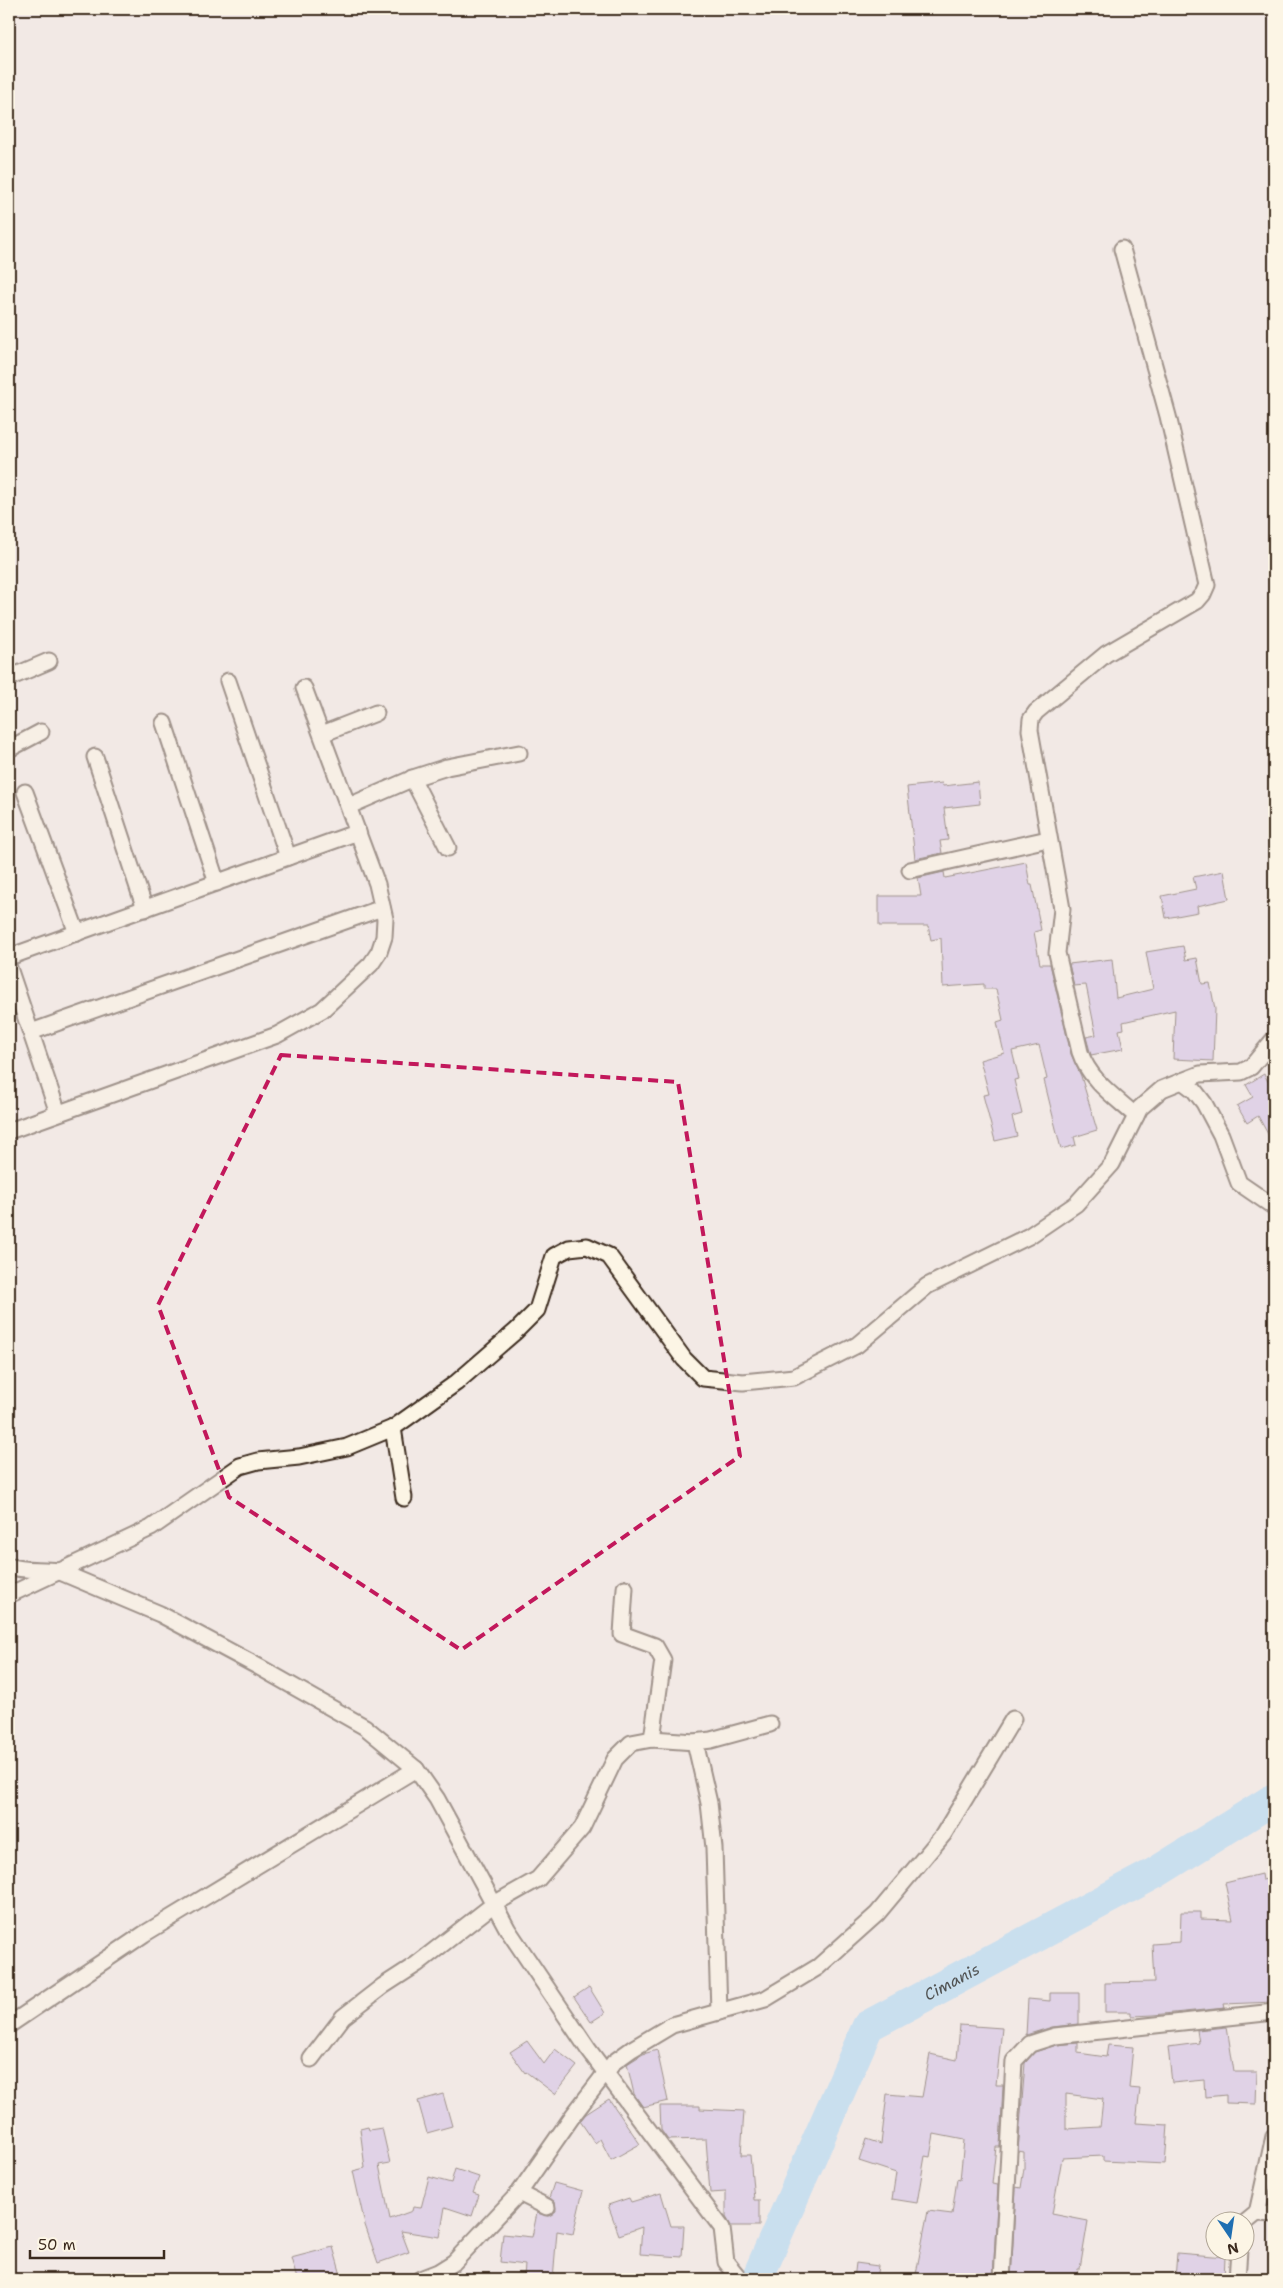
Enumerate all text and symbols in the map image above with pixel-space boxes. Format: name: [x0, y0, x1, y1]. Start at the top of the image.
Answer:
water label: Cimanis: [920, 1958, 983, 2005]
north arrow: [1206, 2210, 1256, 2260]
scale bar: [30, 2228, 164, 2260]
text: 50 m: [38, 2235, 76, 2255]
text: N: [1225, 2239, 1240, 2259]

